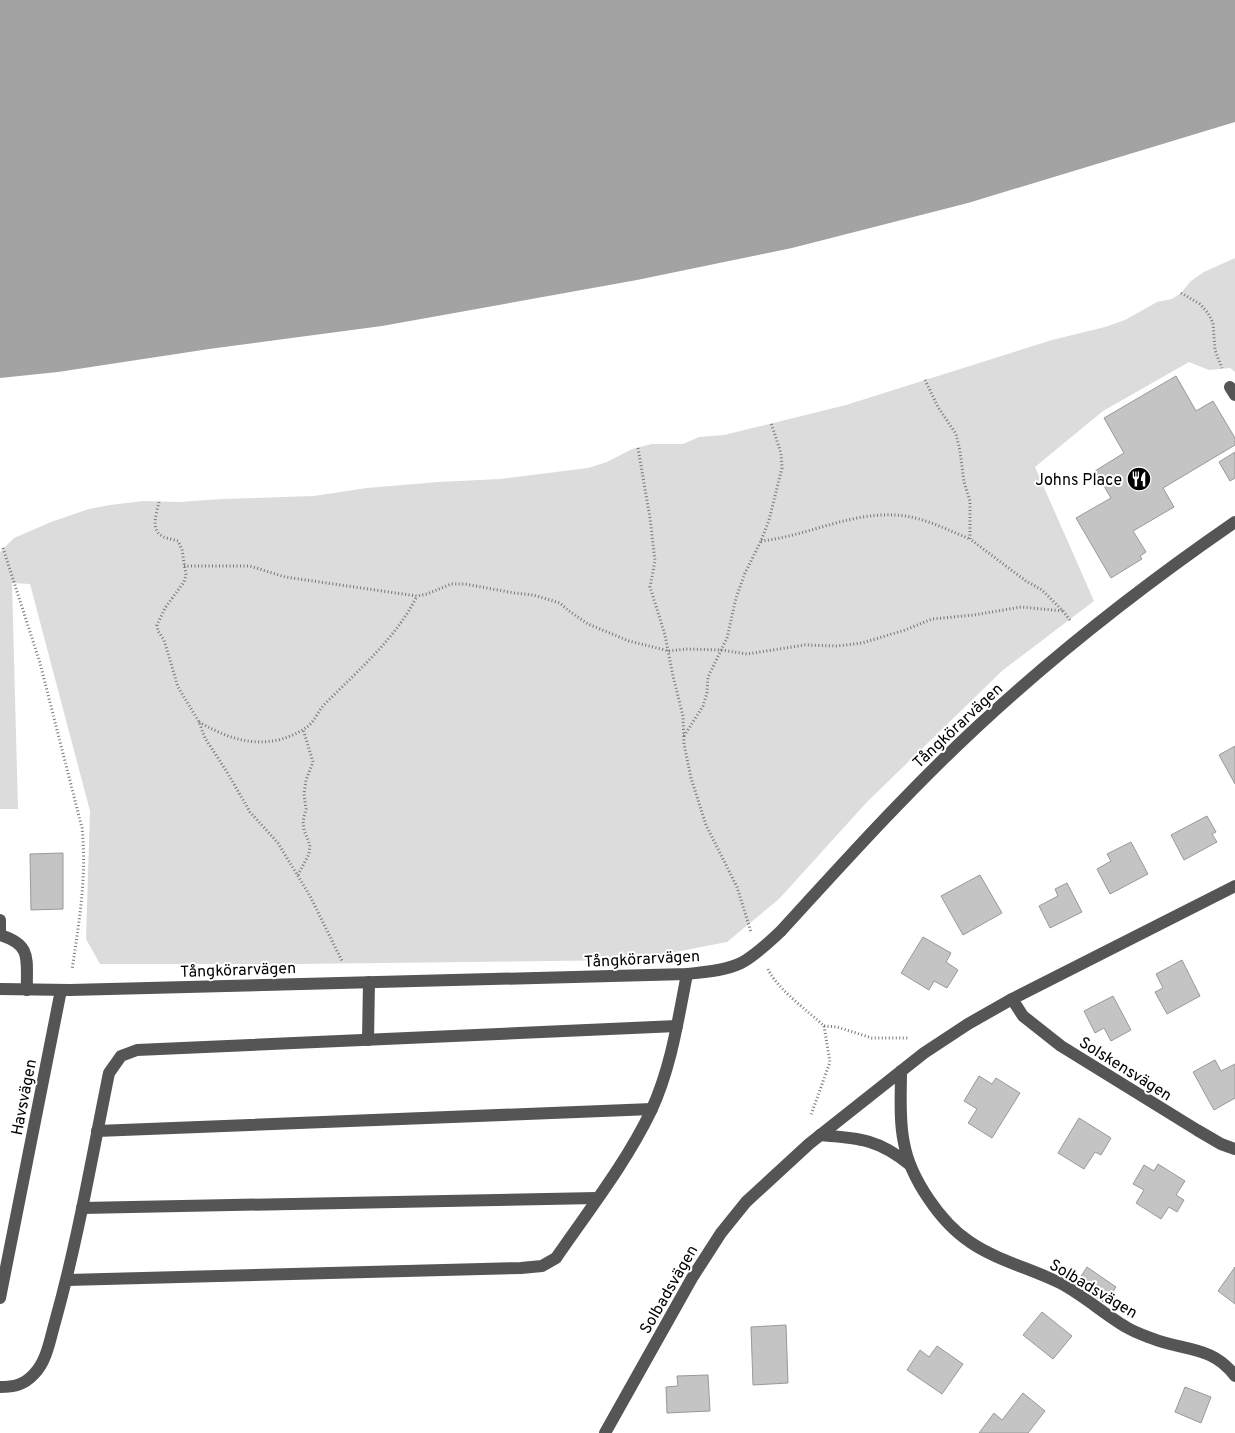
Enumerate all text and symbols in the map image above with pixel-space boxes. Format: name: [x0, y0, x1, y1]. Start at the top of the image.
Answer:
restaurant icon: Johns Place: [1126, 466, 1152, 492]
place label: Johns Place: [1035, 471, 1122, 491]
street label: Tångkörarvägen: [909, 680, 1008, 773]
street label: Tångkörarvägen: [584, 947, 701, 973]
street label: Tångkörarvägen: [180, 959, 296, 983]
street label: Solskensvägen: [1075, 1033, 1175, 1106]
street label: Havsvägen: [8, 1058, 42, 1137]
street label: Solbadsvägen: [636, 1242, 703, 1338]
street label: Solbadsvägen: [1045, 1256, 1141, 1324]

